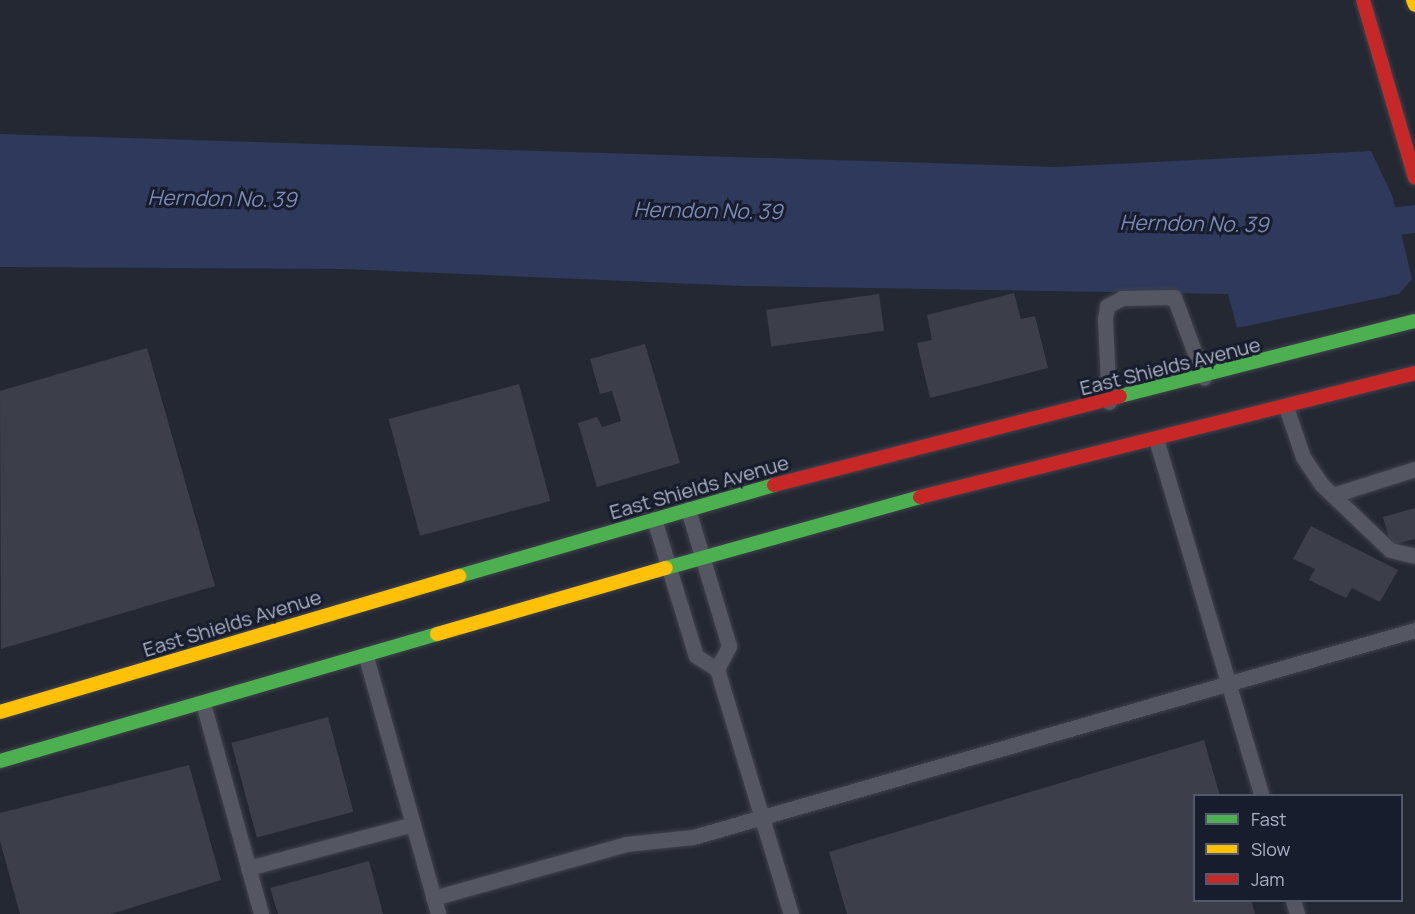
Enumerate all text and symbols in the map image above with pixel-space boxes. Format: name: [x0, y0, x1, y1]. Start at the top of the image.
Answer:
water label: Herndon No. 39: [147, 184, 297, 212]
water label: Herndon No. 39: [633, 196, 783, 224]
water label: Herndon No. 39: [1119, 209, 1269, 237]
street label: East Shields Avenue: [1077, 332, 1263, 400]
street label: East Shields Avenue: [607, 450, 791, 524]
street label: East Shields Avenue: [140, 584, 324, 662]
legend: [1193, 794, 1403, 902]
text: Fast: [1251, 807, 1286, 831]
text: Slow: [1251, 837, 1290, 861]
text: Jam: [1251, 867, 1285, 891]

